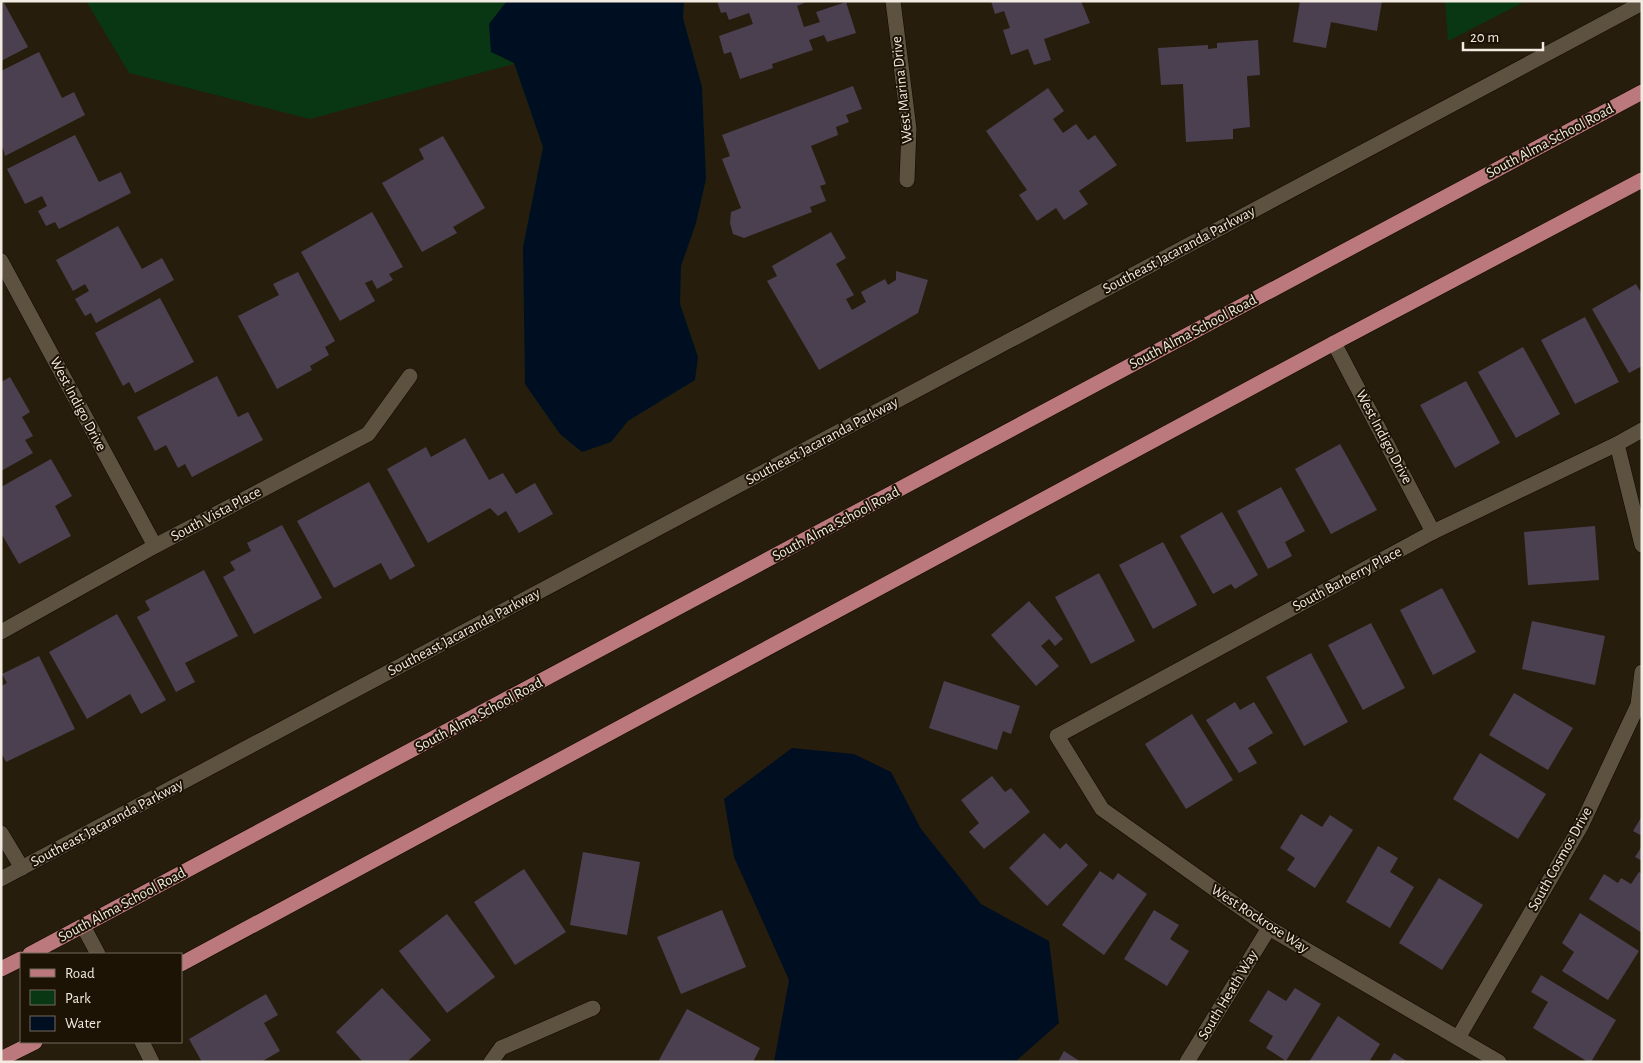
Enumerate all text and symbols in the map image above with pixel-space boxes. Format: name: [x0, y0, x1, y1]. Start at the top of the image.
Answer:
scale bar: [1463, 20, 1543, 52]
text: 20 m: [1470, 30, 1499, 45]
street label: West Marina Drive: [889, 36, 915, 144]
street label: South Alma School Road: [1484, 101, 1616, 181]
street label: Southeast Jacaranda Parkway: [1100, 203, 1258, 297]
street label: South Alma School Road: [1127, 292, 1259, 372]
street label: West Indigo Drive: [47, 355, 109, 453]
street label: West Indigo Drive: [1353, 388, 1415, 486]
street label: Southeast Jacaranda Parkway: [743, 394, 901, 488]
street label: South Vista Place: [168, 484, 264, 544]
street label: South Alma School Road: [770, 484, 902, 564]
street label: South Barberry Place: [1290, 544, 1404, 614]
street label: Southeast Jacaranda Parkway: [385, 585, 543, 679]
street label: South Alma School Road: [413, 675, 545, 755]
street label: Southeast Jacaranda Parkway: [28, 776, 186, 870]
street label: South Cosmos Drive: [1525, 805, 1595, 913]
street label: South Alma School Road: [56, 865, 188, 945]
street label: West Rockrose Way: [1208, 882, 1312, 956]
street label: South Heath Way: [1195, 947, 1261, 1042]
legend: [20, 953, 182, 1043]
text: Road: [65, 966, 95, 981]
text: Park: [65, 991, 91, 1006]
text: Water: [65, 1016, 101, 1031]

